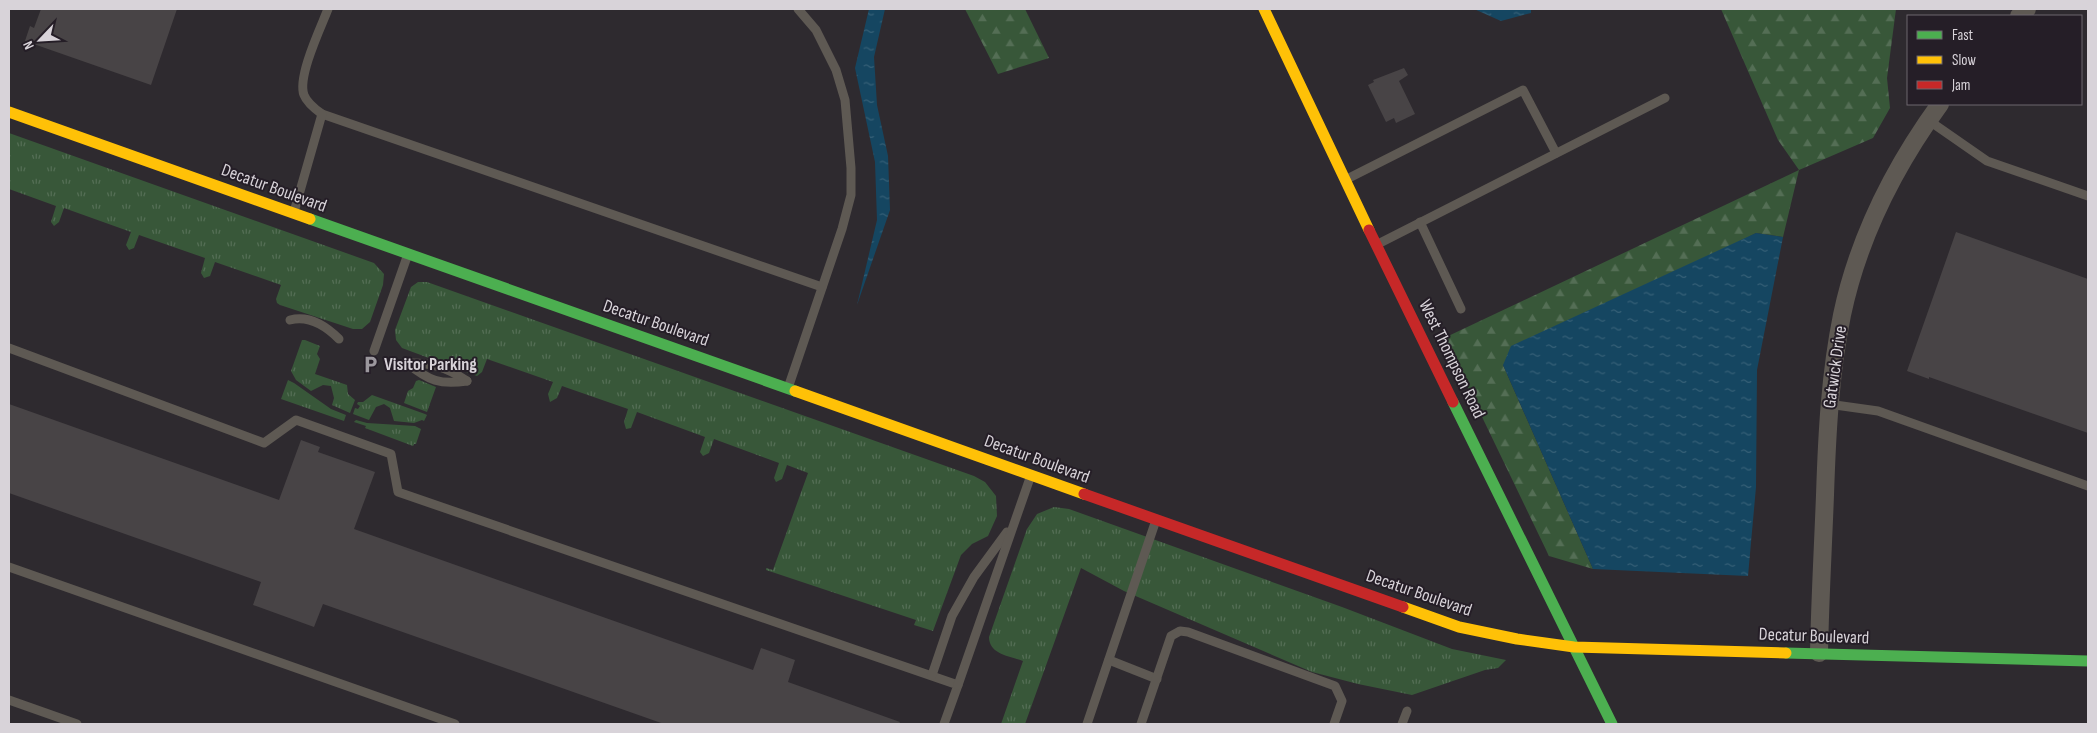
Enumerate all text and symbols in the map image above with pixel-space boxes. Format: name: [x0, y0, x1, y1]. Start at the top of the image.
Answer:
north arrow: [15, 15, 65, 65]
legend: [1907, 15, 2082, 105]
text: Fast: [1952, 26, 1974, 45]
text: N: [19, 38, 38, 52]
text: Slow: [1952, 51, 1976, 70]
text: Jam: [1951, 76, 1970, 95]
street label: Decatur Boulevard: [218, 159, 330, 217]
street label: Decatur Boulevard: [600, 295, 712, 351]
street label: West Thompson Road: [1414, 296, 1490, 422]
street label: Gatwick Drive: [1819, 324, 1851, 410]
parking icon: Visitor Parking: [360, 354, 380, 374]
place label: Visitor Parking: [384, 354, 477, 375]
street label: Decatur Boulevard: [981, 430, 1093, 488]
street label: Decatur Boulevard: [1363, 565, 1475, 621]
street label: Decatur Boulevard: [1758, 624, 1870, 648]

